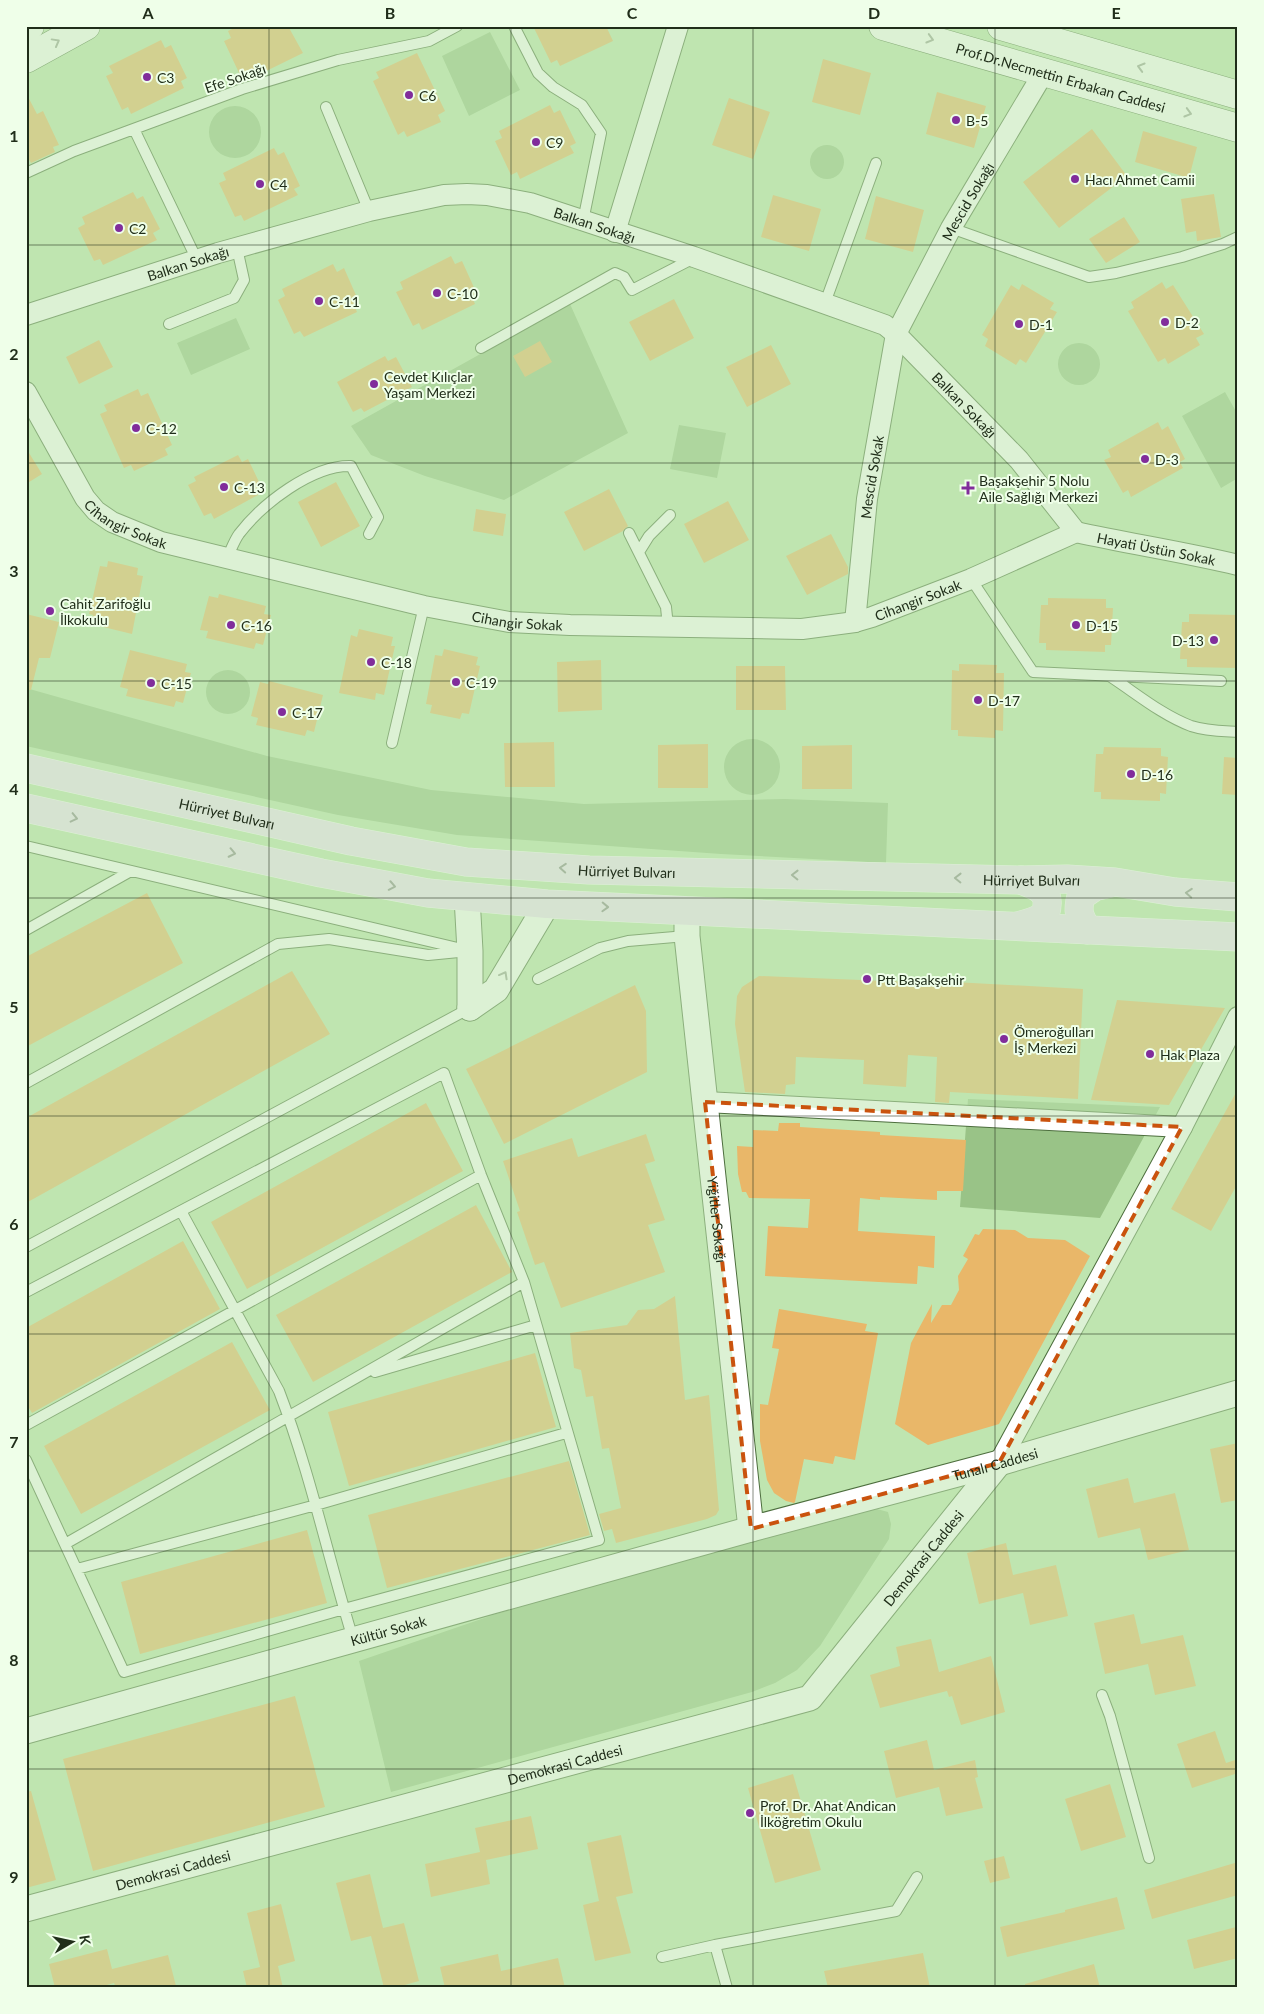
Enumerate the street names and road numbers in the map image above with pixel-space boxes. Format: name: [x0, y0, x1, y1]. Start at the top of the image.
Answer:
street label: Prof.Dr.Necmettin Erbakan Caddesi: [954, 39, 1168, 115]
street label: Efe Sokağı: [202, 60, 268, 96]
street label: Mescid Sokağı: [938, 159, 997, 243]
street label: Balkan Sokağı: [552, 203, 638, 246]
street label: Balkan Sokağı: [145, 242, 231, 284]
street label: Balkan Sokağı: [929, 368, 1001, 441]
street label: Mescid Sokak: [857, 433, 887, 520]
street label: Cihangir Sokak: [81, 496, 170, 552]
street label: Hayati Üstün Sokak: [1096, 528, 1218, 568]
street label: Cihangir Sokak: [872, 575, 964, 624]
street label: Cihangir Sokak: [471, 607, 564, 633]
street label: Hürriyet Bulvarı: [178, 794, 276, 832]
street label: Hürriyet Bulvarı: [577, 861, 676, 880]
street label: Hürriyet Bulvarı: [983, 870, 1081, 889]
street label: Yiğitler Sokağı: [704, 1175, 731, 1264]
street label: Tunalı Caddesi: [950, 1444, 1040, 1484]
street label: Demokrasi Caddesi: [879, 1506, 967, 1609]
street label: Kültür Sokak: [348, 1611, 429, 1649]
street label: Demokrasi Caddesi: [505, 1740, 624, 1788]
street label: Demokrasi Caddesi: [113, 1846, 232, 1893]

